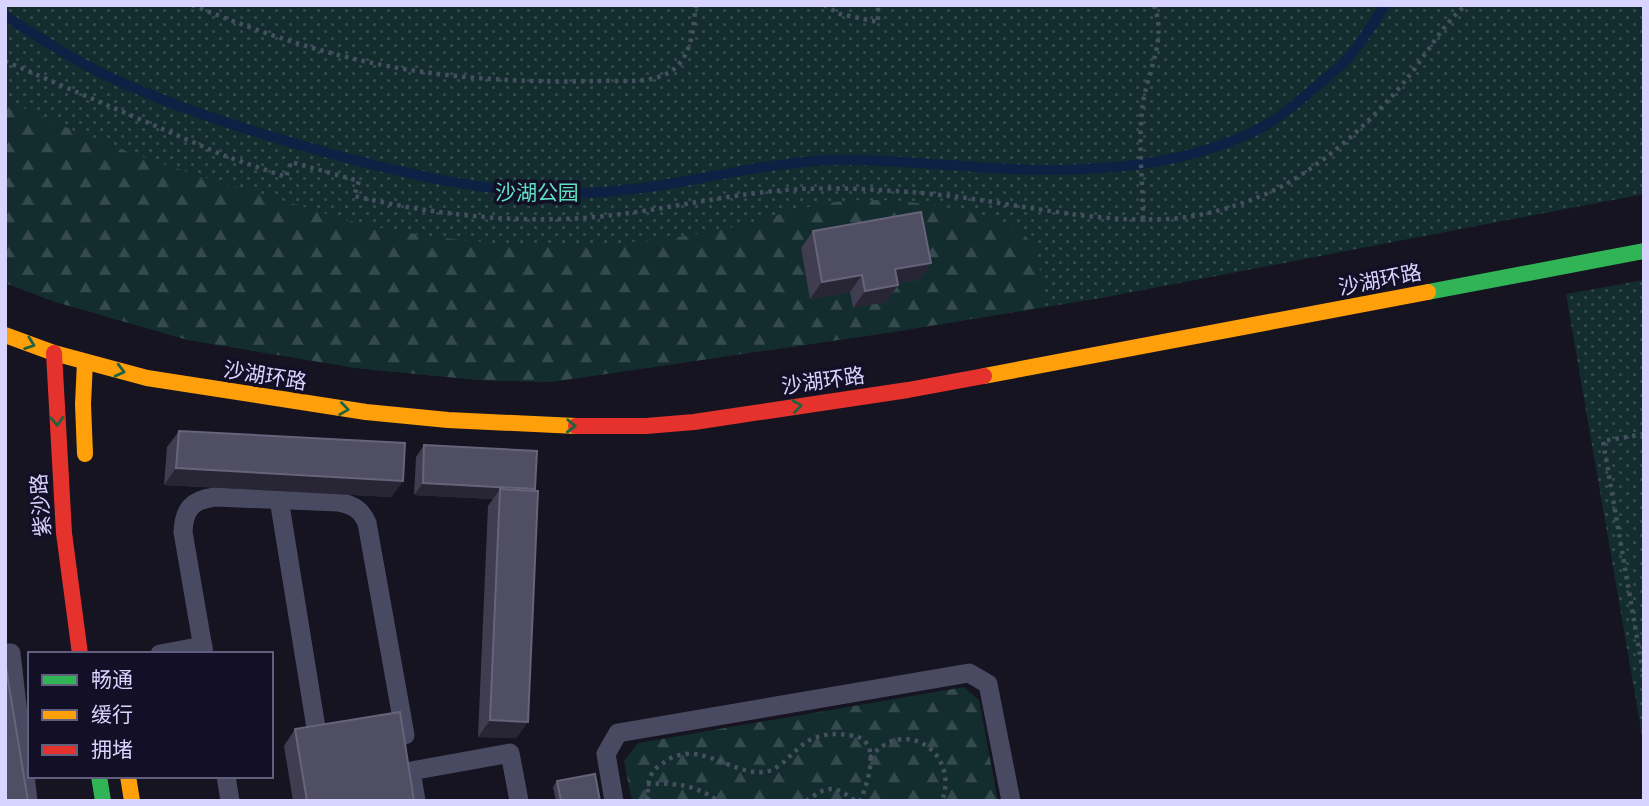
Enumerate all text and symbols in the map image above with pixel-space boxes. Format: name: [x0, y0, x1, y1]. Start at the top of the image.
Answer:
park label: 沙湖公园: [495, 181, 579, 206]
street label: 沙湖环路: [1336, 260, 1424, 301]
one-way arrow: [23, 335, 35, 349]
street label: 沙湖环路: [221, 358, 308, 395]
one-way arrow: [114, 363, 126, 377]
street label: 沙湖环路: [780, 363, 866, 400]
one-way arrow: [791, 399, 803, 414]
one-way arrow: [338, 402, 350, 417]
one-way arrow: [49, 416, 65, 427]
one-way arrow: [566, 418, 577, 433]
street label: 紫沙路: [27, 473, 56, 537]
legend: [28, 652, 273, 778]
text: 畅通: [91, 668, 133, 693]
text: 缓行: [91, 703, 133, 728]
text: 拥堵: [91, 738, 133, 763]

